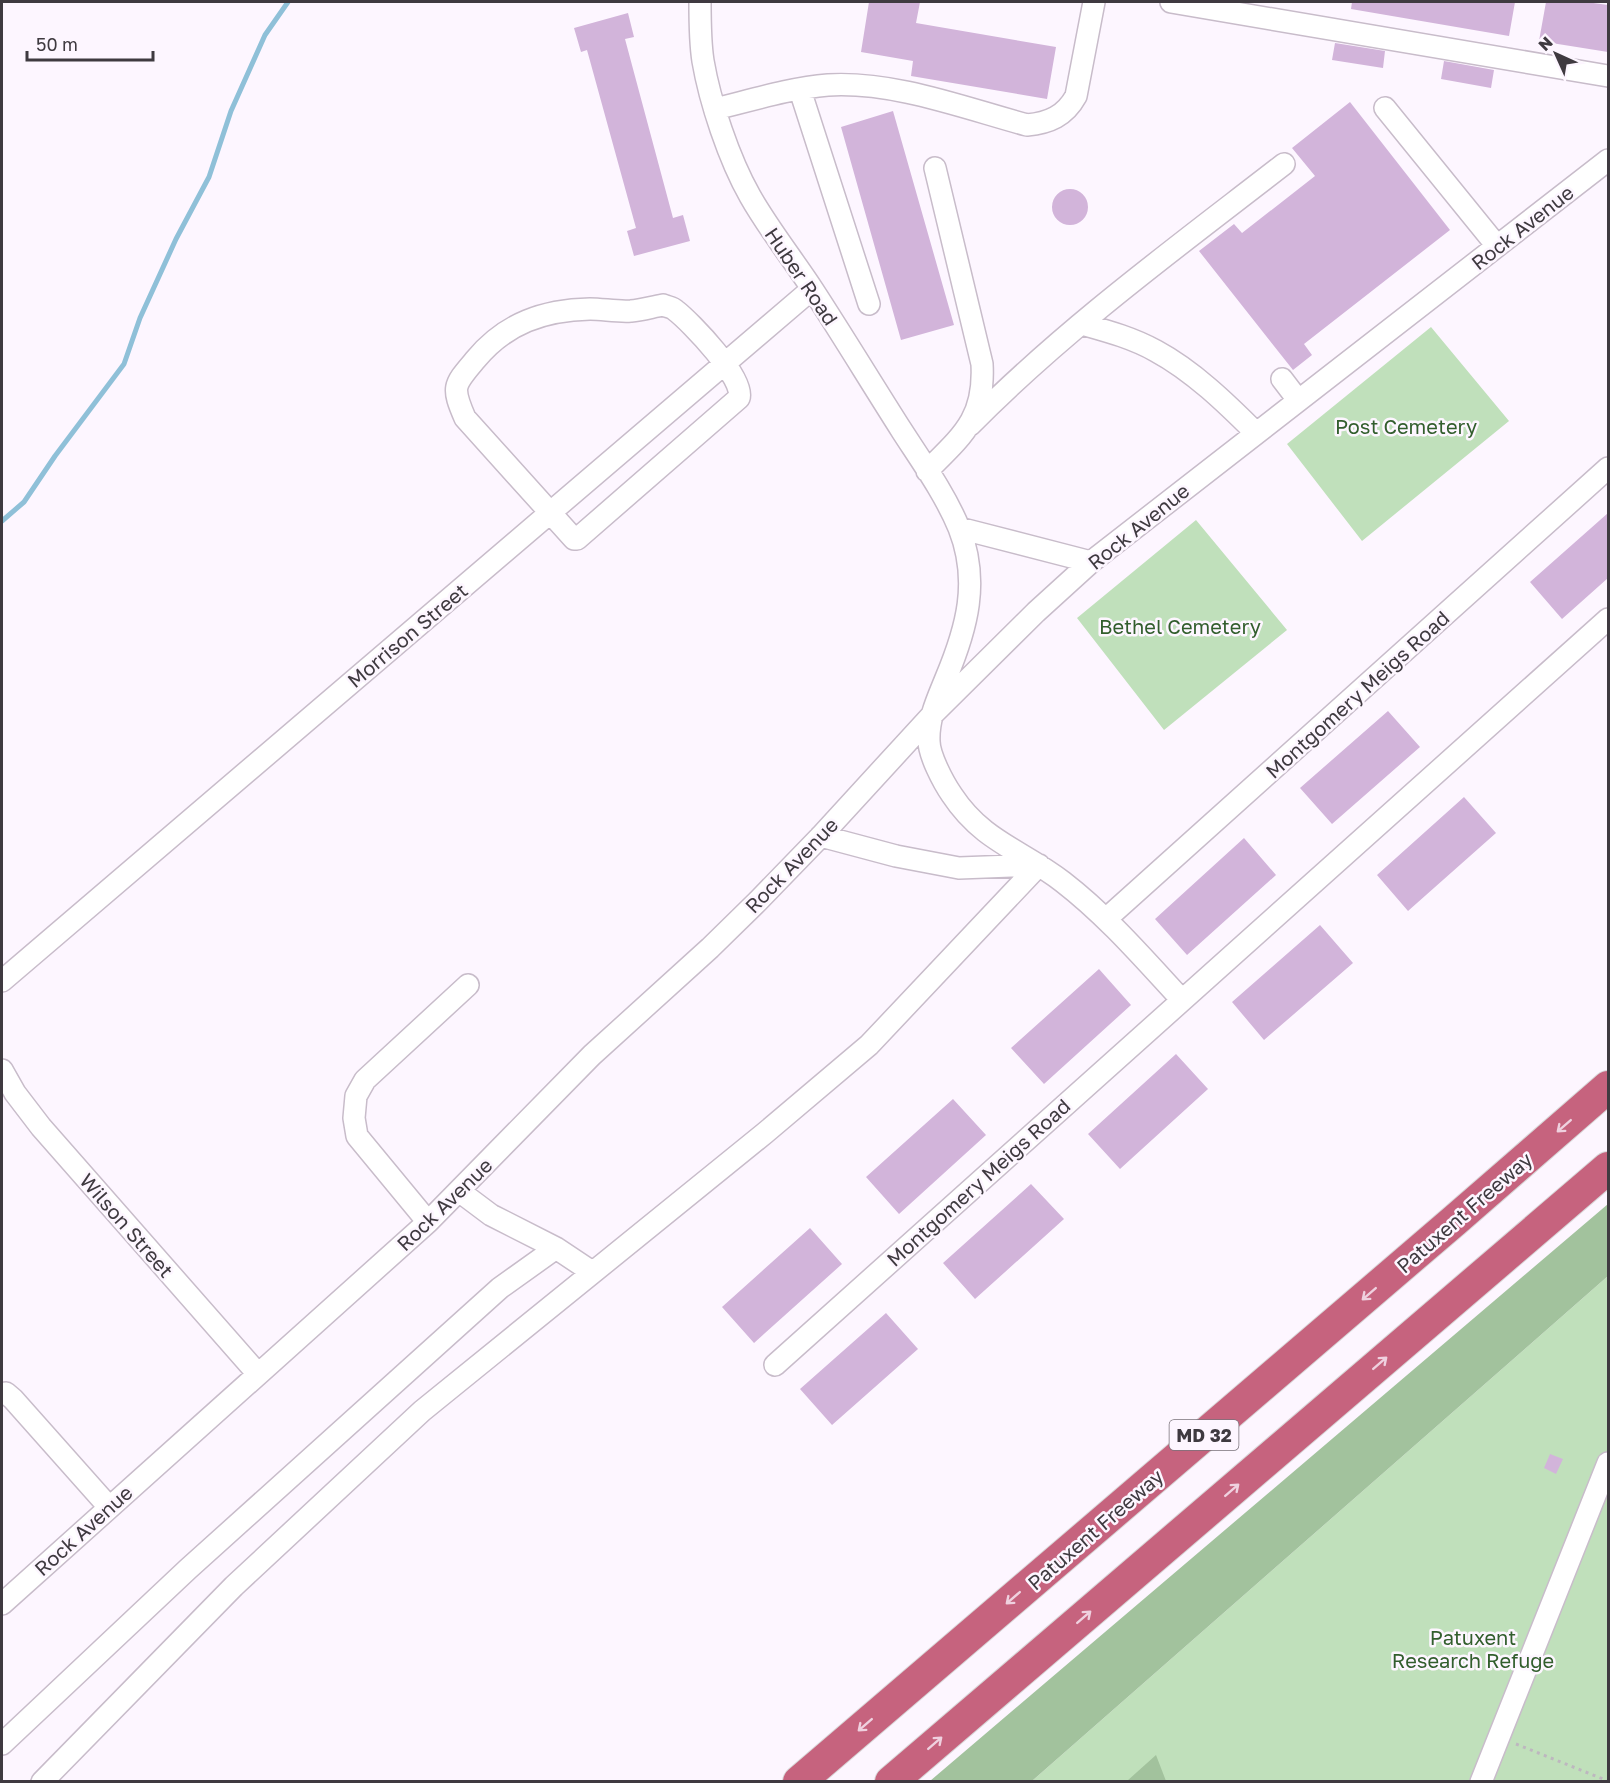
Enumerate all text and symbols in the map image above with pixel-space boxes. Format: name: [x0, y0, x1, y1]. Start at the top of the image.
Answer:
scale bar: [27, 24, 153, 62]
north arrow: [1526, 24, 1586, 84]
text: N: [1534, 32, 1557, 55]
text: 50 m: [36, 33, 78, 55]
street label: Rock Avenue: [1466, 180, 1578, 274]
street label: Huber Road: [760, 222, 844, 330]
park label: Post Cemetery: [1335, 414, 1477, 438]
street label: Rock Avenue: [1083, 478, 1193, 574]
street label: Morrison Street: [342, 578, 472, 692]
street label: Montgomery Meigs Road: [1260, 605, 1454, 783]
park label: Bethel Cemetery: [1099, 614, 1261, 638]
street label: Rock Avenue: [740, 812, 842, 918]
street label: Montgomery Meigs Road: [881, 1093, 1075, 1271]
one-way arrow: [1557, 1118, 1573, 1132]
street label: Patuxent Freeway: [1391, 1147, 1537, 1277]
street label: Rock Avenue: [391, 1153, 497, 1255]
street label: Wilson Street: [75, 1168, 179, 1282]
one-way arrow: [1362, 1287, 1377, 1301]
one-way arrow: [1372, 1357, 1388, 1370]
road number: MD 32: [1170, 1420, 1238, 1450]
street label: Patuxent Freeway: [1022, 1464, 1168, 1594]
street label: Rock Avenue: [29, 1480, 137, 1580]
one-way arrow: [1224, 1483, 1239, 1497]
one-way arrow: [1006, 1591, 1021, 1605]
one-way arrow: [1076, 1610, 1091, 1624]
park label: Patuxent Research Refuge: [1392, 1625, 1554, 1672]
one-way arrow: [858, 1718, 873, 1732]
one-way arrow: [927, 1737, 943, 1750]

